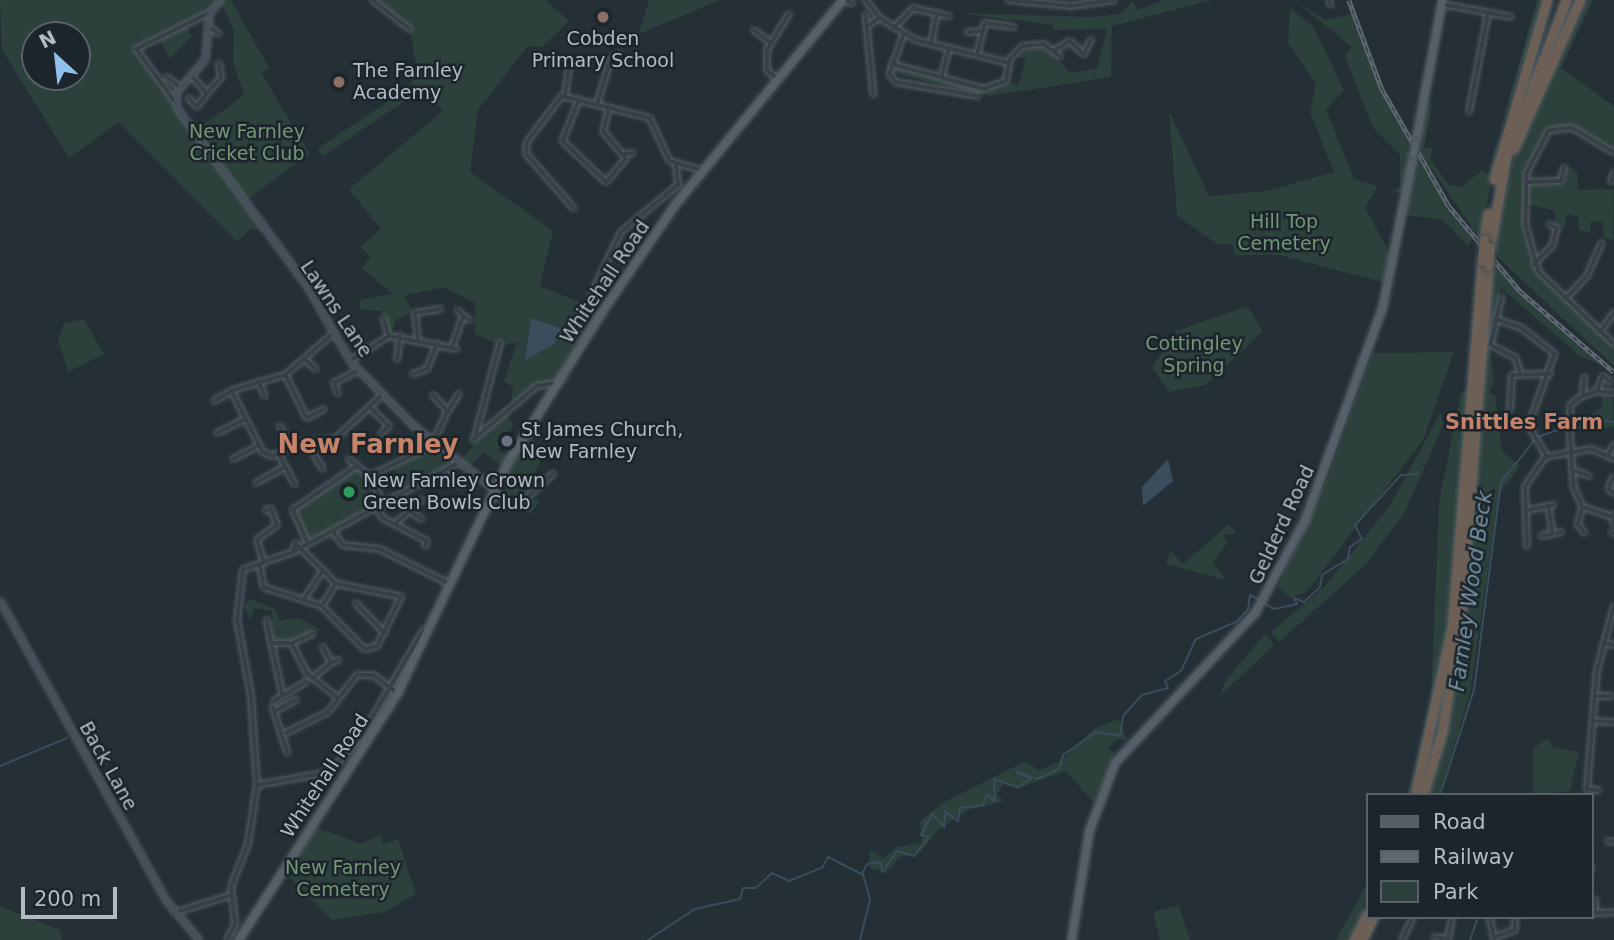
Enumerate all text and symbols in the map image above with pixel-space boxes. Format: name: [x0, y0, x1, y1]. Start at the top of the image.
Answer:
marker: Cobden Primary School: [595, 9, 611, 25]
north arrow: [21, 21, 91, 91]
text: N: [35, 26, 59, 52]
place label: Cobden Primary School: [532, 28, 674, 72]
place label: The Farnley Academy: [353, 60, 463, 104]
marker: The Farnley Academy: [331, 74, 347, 90]
park label: New Farnley Cricket Club: [189, 121, 305, 165]
park label: Hill Top Cemetery: [1237, 211, 1331, 255]
street label: Whitehall Road: [556, 216, 654, 348]
street label: Lawns Lane: [295, 256, 377, 362]
park label: Cottingley Spring: [1145, 333, 1243, 377]
district label: Snittles Farm: [1445, 409, 1603, 435]
place label: St James Church, New Farnley: [521, 419, 683, 463]
district label: New Farnley: [277, 429, 459, 461]
marker: St James Church, New Farnley: [499, 433, 515, 449]
street label: Gelderd Road: [1244, 462, 1320, 588]
place label: New Farnley Crown Green Bowls Club: [363, 470, 545, 514]
marker: New Farnley Crown Green Bowls Club: [341, 484, 357, 500]
water label: Farnley Wood Beck: [1444, 489, 1498, 693]
street label: Whitehall Road: [276, 710, 374, 842]
street label: Back Lane: [74, 718, 142, 814]
legend: [1366, 793, 1593, 919]
text: Road: [1433, 810, 1486, 834]
text: Railway: [1433, 845, 1514, 869]
park label: New Farnley Cemetery: [285, 857, 401, 901]
scale bar: [24, 874, 121, 918]
text: Park: [1433, 880, 1478, 904]
text: 200 m: [34, 887, 101, 911]

